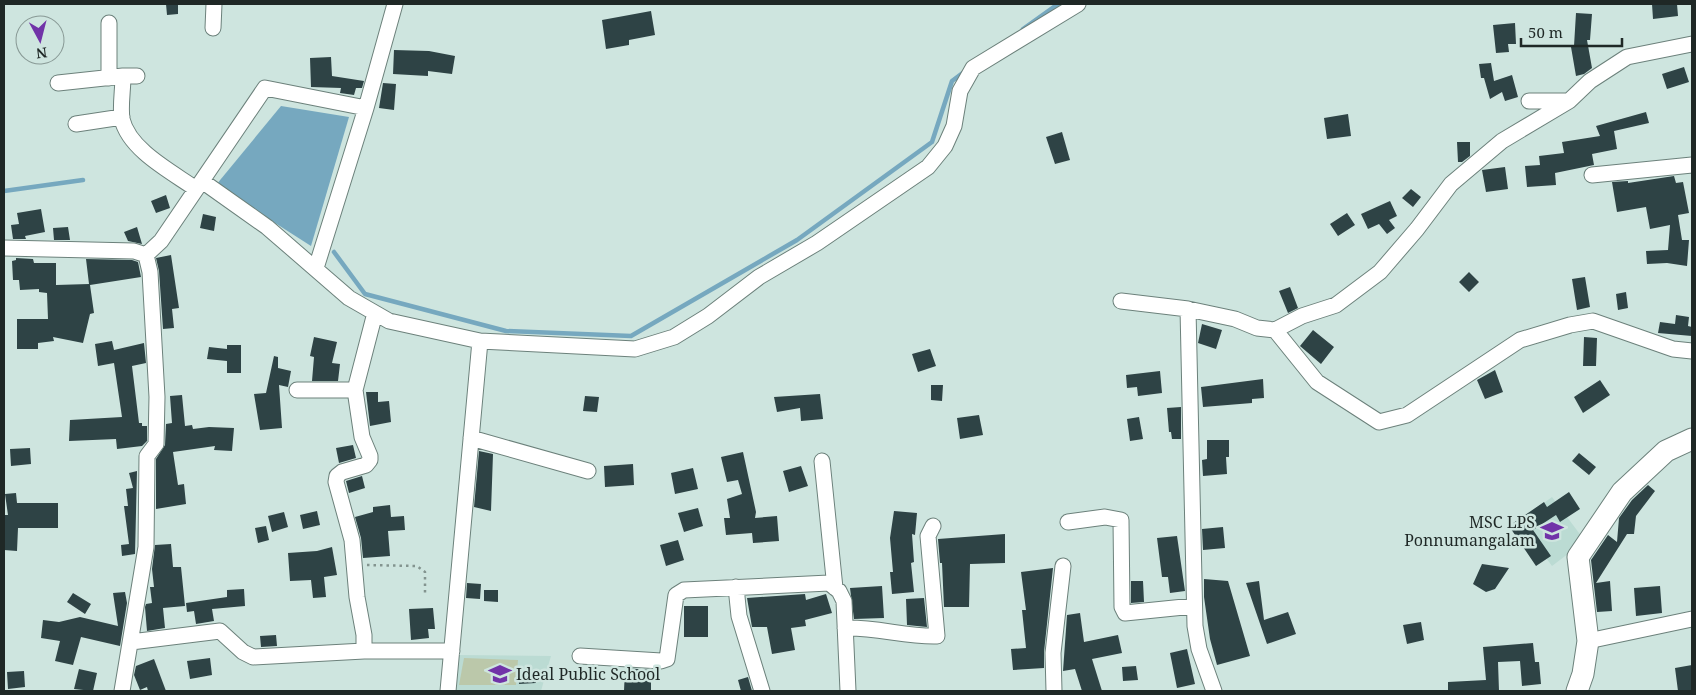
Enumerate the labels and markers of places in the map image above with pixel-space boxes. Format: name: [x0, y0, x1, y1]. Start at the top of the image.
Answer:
place label: MSC LPS Ponnumangalam: [1404, 511, 1535, 551]
school or university icon: MSC LPS Ponnumangalam: [1539, 518, 1565, 544]
school or university icon: Ideal Public School: [487, 661, 513, 687]
place label: Ideal Public School: [516, 663, 660, 685]

